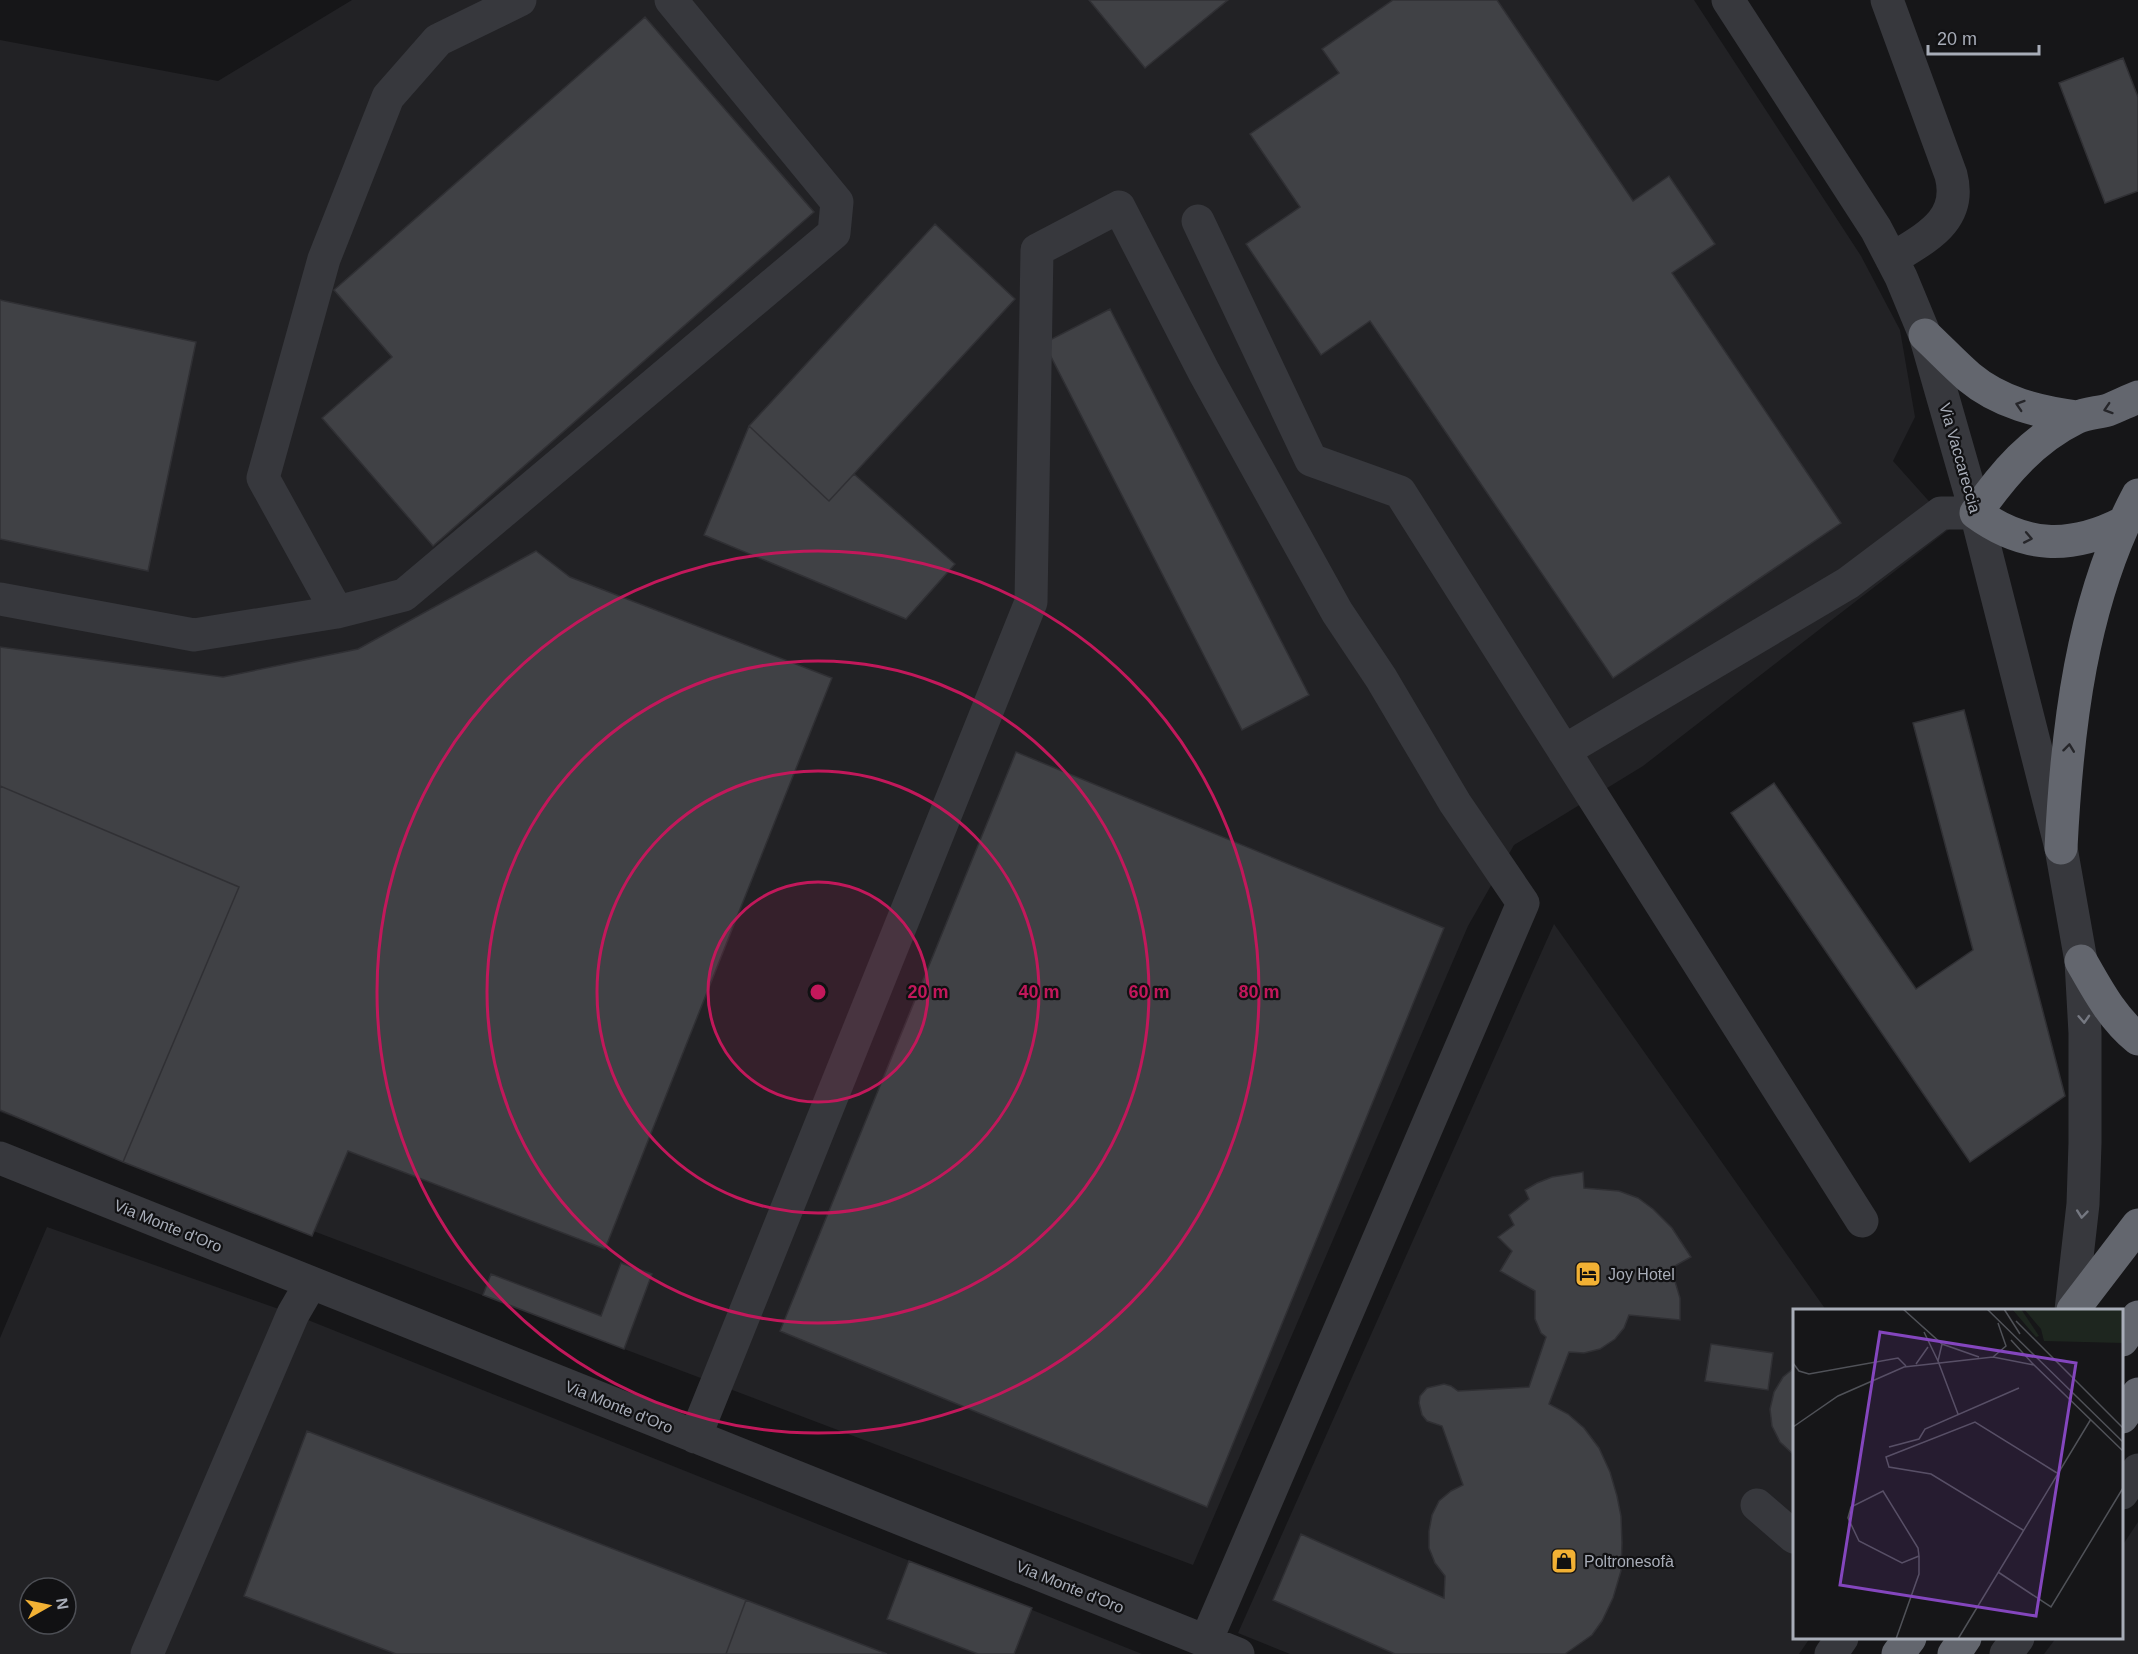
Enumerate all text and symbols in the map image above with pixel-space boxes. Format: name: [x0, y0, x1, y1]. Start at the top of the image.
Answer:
scale bar: [1928, 18, 2039, 56]
text: 20 m: [1937, 29, 1977, 49]
one-way arrow: [2015, 399, 2026, 412]
street label: Via Vaccareccia: [1936, 401, 1984, 515]
one-way arrow: [2103, 401, 2114, 414]
one-way arrow: [2022, 531, 2032, 544]
one-way arrow: [2062, 743, 2075, 753]
centre of rings: [808, 982, 828, 1002]
text: 20 m: [907, 982, 949, 1002]
text: 40 m: [1018, 982, 1060, 1002]
text: 60 m: [1128, 982, 1170, 1002]
text: 80 m: [1238, 982, 1280, 1002]
one-way arrow: [2078, 1015, 2091, 1024]
street label: Via Monte d'Oro: [112, 1197, 225, 1255]
one-way arrow: [2076, 1209, 2089, 1219]
hotel icon: Joy Hotel: [1573, 1259, 1603, 1289]
place label: Joy Hotel: [1608, 1266, 1675, 1283]
inset map: [1793, 1309, 2123, 1639]
street label: Via Monte d'Oro: [563, 1378, 676, 1436]
shop icon: Poltronesofà: [1549, 1546, 1579, 1576]
place label: Poltronesofà: [1584, 1553, 1674, 1570]
street label: Via Monte d'Oro: [1014, 1558, 1127, 1616]
north arrow: [18, 1576, 78, 1636]
text: N: [53, 1597, 72, 1611]

